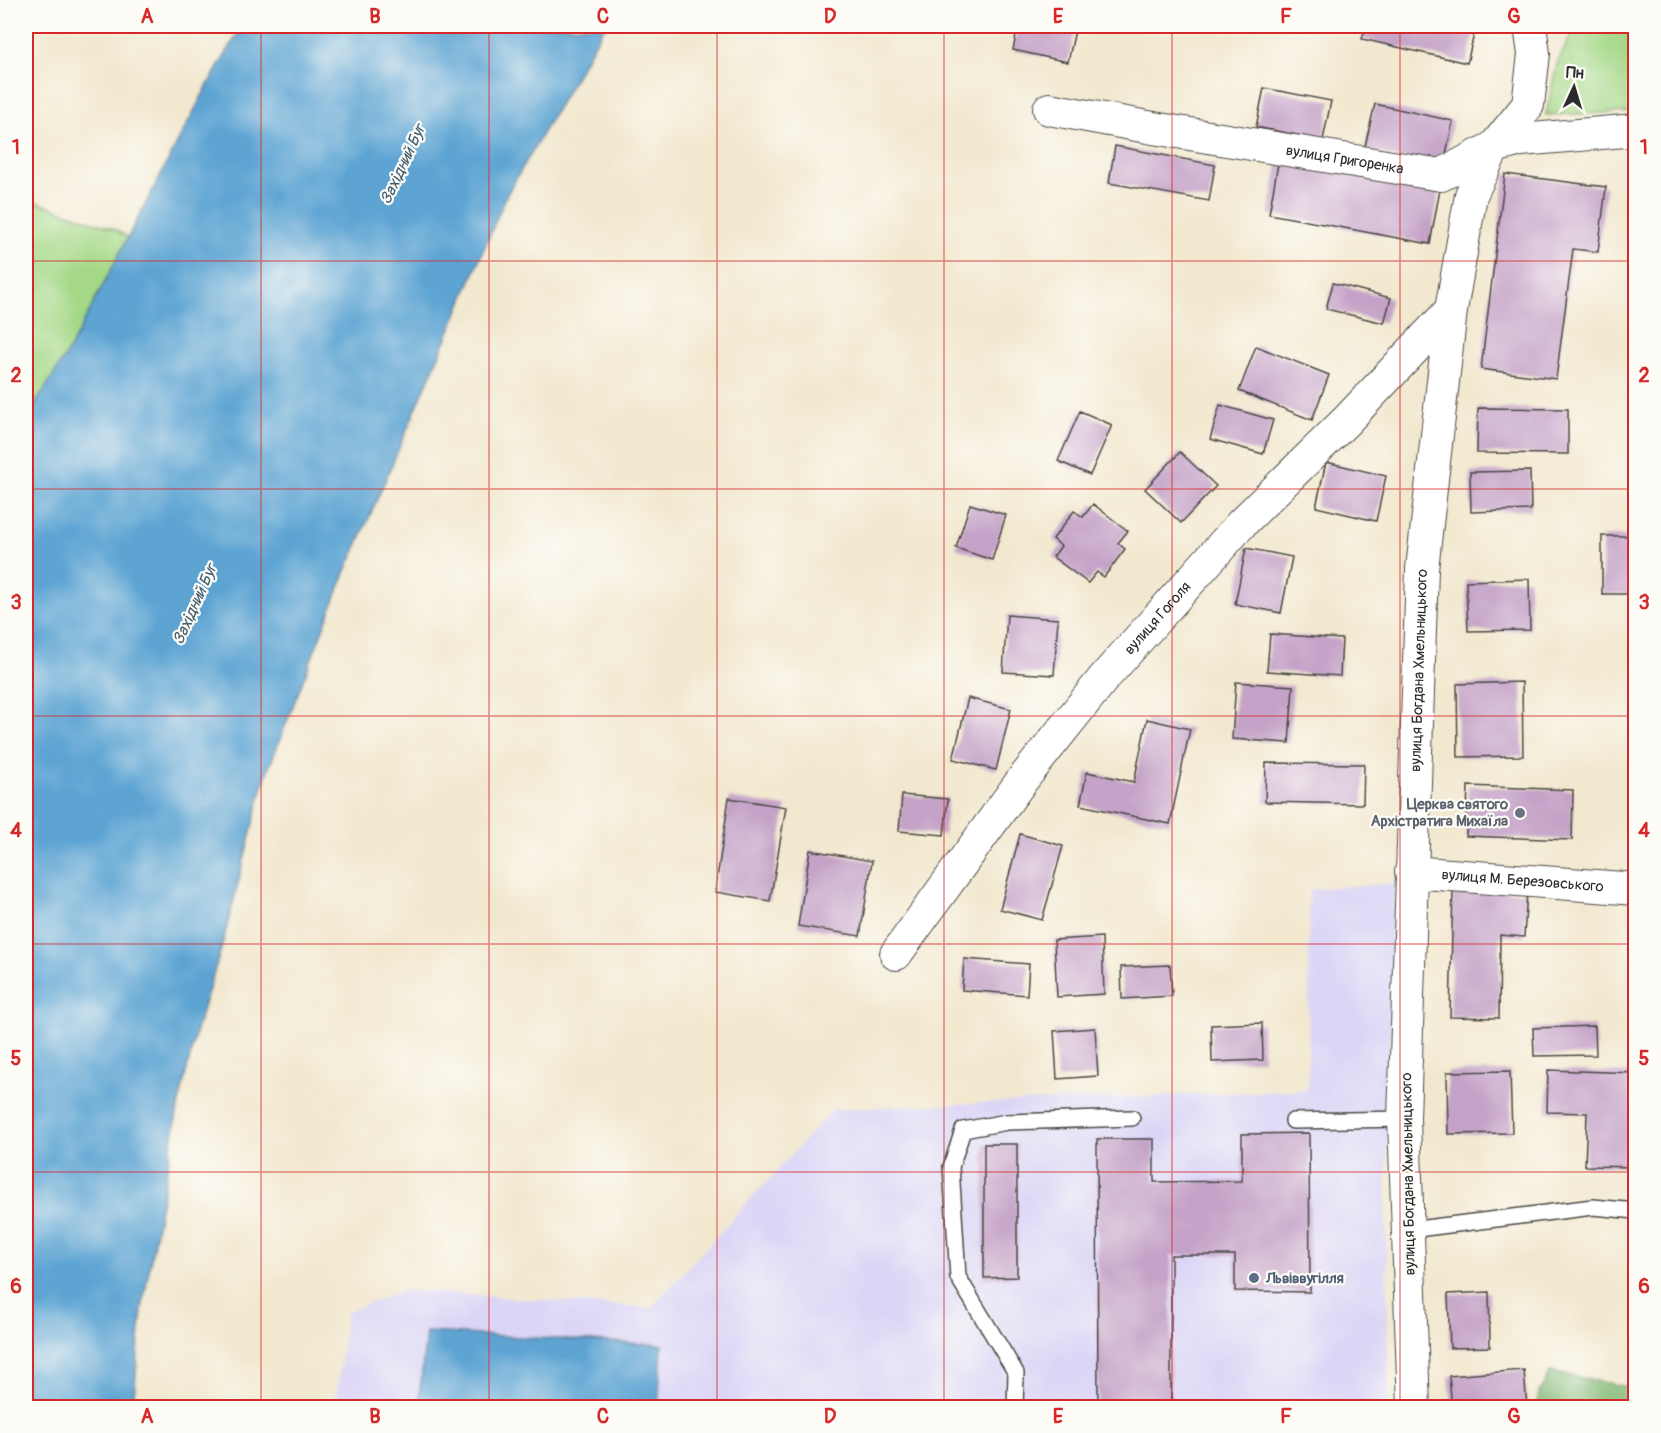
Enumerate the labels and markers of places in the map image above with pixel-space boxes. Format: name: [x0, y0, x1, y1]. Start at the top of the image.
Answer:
place label: Церква святого Архістратига Михаїла: [1371, 795, 1508, 831]
marker: Церква святого Архістратига Михаїла: [1513, 806, 1527, 820]
place label: Львіввугілля: [1265, 1269, 1344, 1288]
marker: Львіввугілля: [1247, 1271, 1261, 1285]

